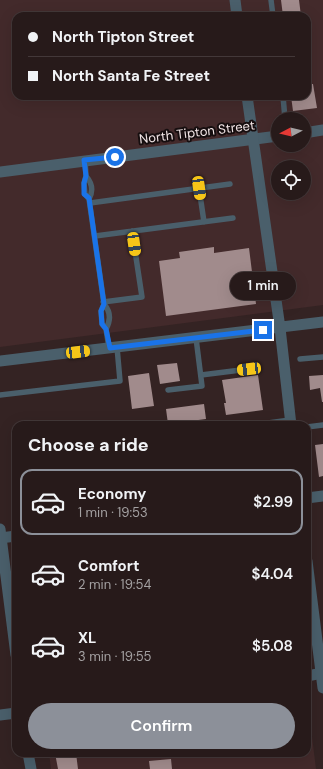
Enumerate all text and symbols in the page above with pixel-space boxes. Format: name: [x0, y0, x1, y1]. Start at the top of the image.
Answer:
text: North Tipton Street: [52, 27, 194, 47]
text: North Santa Fe Street: [52, 66, 210, 86]
north arrow: [271, 112, 311, 152]
map controls: [271, 112, 311, 200]
street label: North Tipton Street: [138, 116, 256, 148]
route start: [106, 148, 124, 166]
button: locate: [271, 160, 311, 200]
car: [191, 175, 207, 201]
car: [126, 231, 142, 257]
callout: 1 min: [230, 272, 296, 300]
text: 1 min: [247, 277, 279, 294]
route end: [254, 321, 272, 339]
car: [65, 345, 91, 359]
car: [236, 362, 262, 376]
text: Choose a ride: [28, 433, 149, 457]
icon: car: [30, 484, 66, 520]
text: Economy: [78, 484, 146, 504]
text: $2.99: [253, 492, 293, 512]
text: 1 min · 19:53: [78, 504, 148, 521]
icon: car: [30, 556, 66, 592]
text: Comfort: [78, 556, 139, 576]
text: $4.04: [251, 564, 293, 584]
text: 2 min · 19:54: [78, 576, 151, 593]
icon: car: [30, 628, 66, 664]
text: XL: [78, 628, 96, 648]
text: $5.08: [252, 636, 293, 656]
text: 3 min · 19:55: [78, 648, 152, 665]
button: Confirm: [28, 703, 295, 749]

